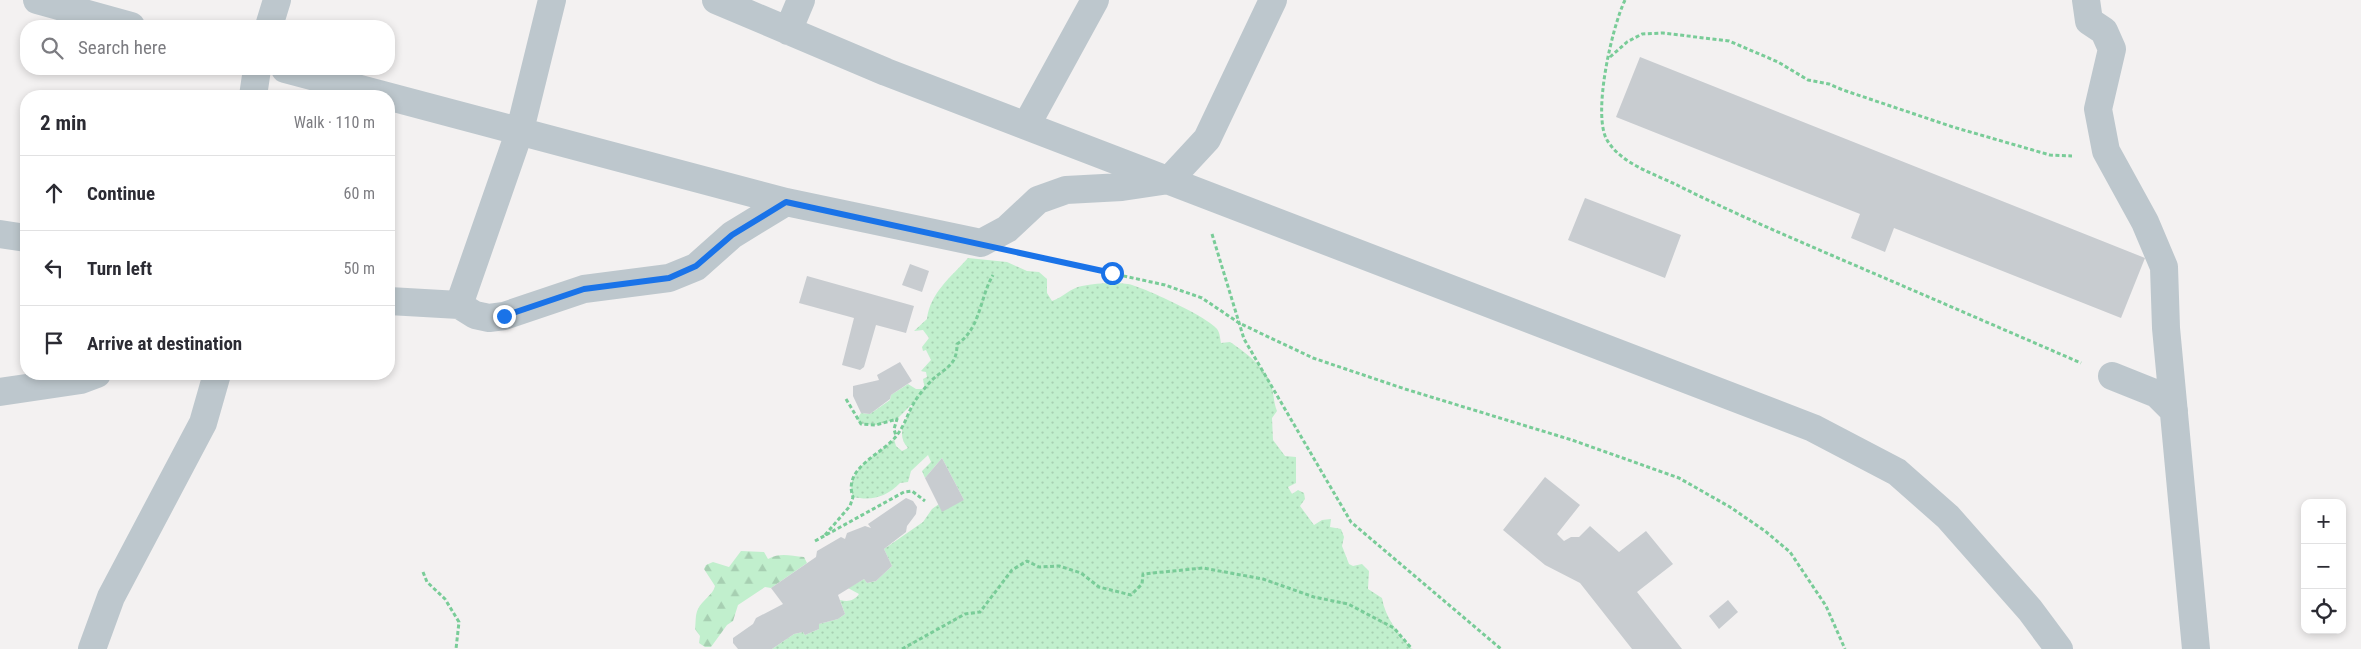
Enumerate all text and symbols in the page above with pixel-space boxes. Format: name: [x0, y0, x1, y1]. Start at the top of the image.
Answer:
search box: [20, 20, 395, 75]
icon: search: [38, 34, 66, 62]
text: Search here: [78, 36, 166, 59]
text: 2 min: [40, 111, 87, 135]
text: Walk · 110 m: [294, 113, 375, 132]
icon: ahead: [40, 179, 68, 207]
text: Continue: [87, 182, 155, 205]
text: 60 m: [343, 184, 375, 203]
icon: left: [40, 254, 68, 282]
text: Turn left: [87, 257, 152, 280]
text: 50 m: [343, 259, 375, 278]
route start: [1101, 262, 1124, 285]
route end: [493, 305, 516, 328]
icon: arrive: [40, 329, 68, 357]
text: Arrive at destination: [87, 332, 242, 355]
map controls: [2301, 499, 2346, 634]
button: +: [2301, 499, 2346, 544]
button: −: [2301, 544, 2346, 589]
button: locate: [2301, 589, 2346, 634]

